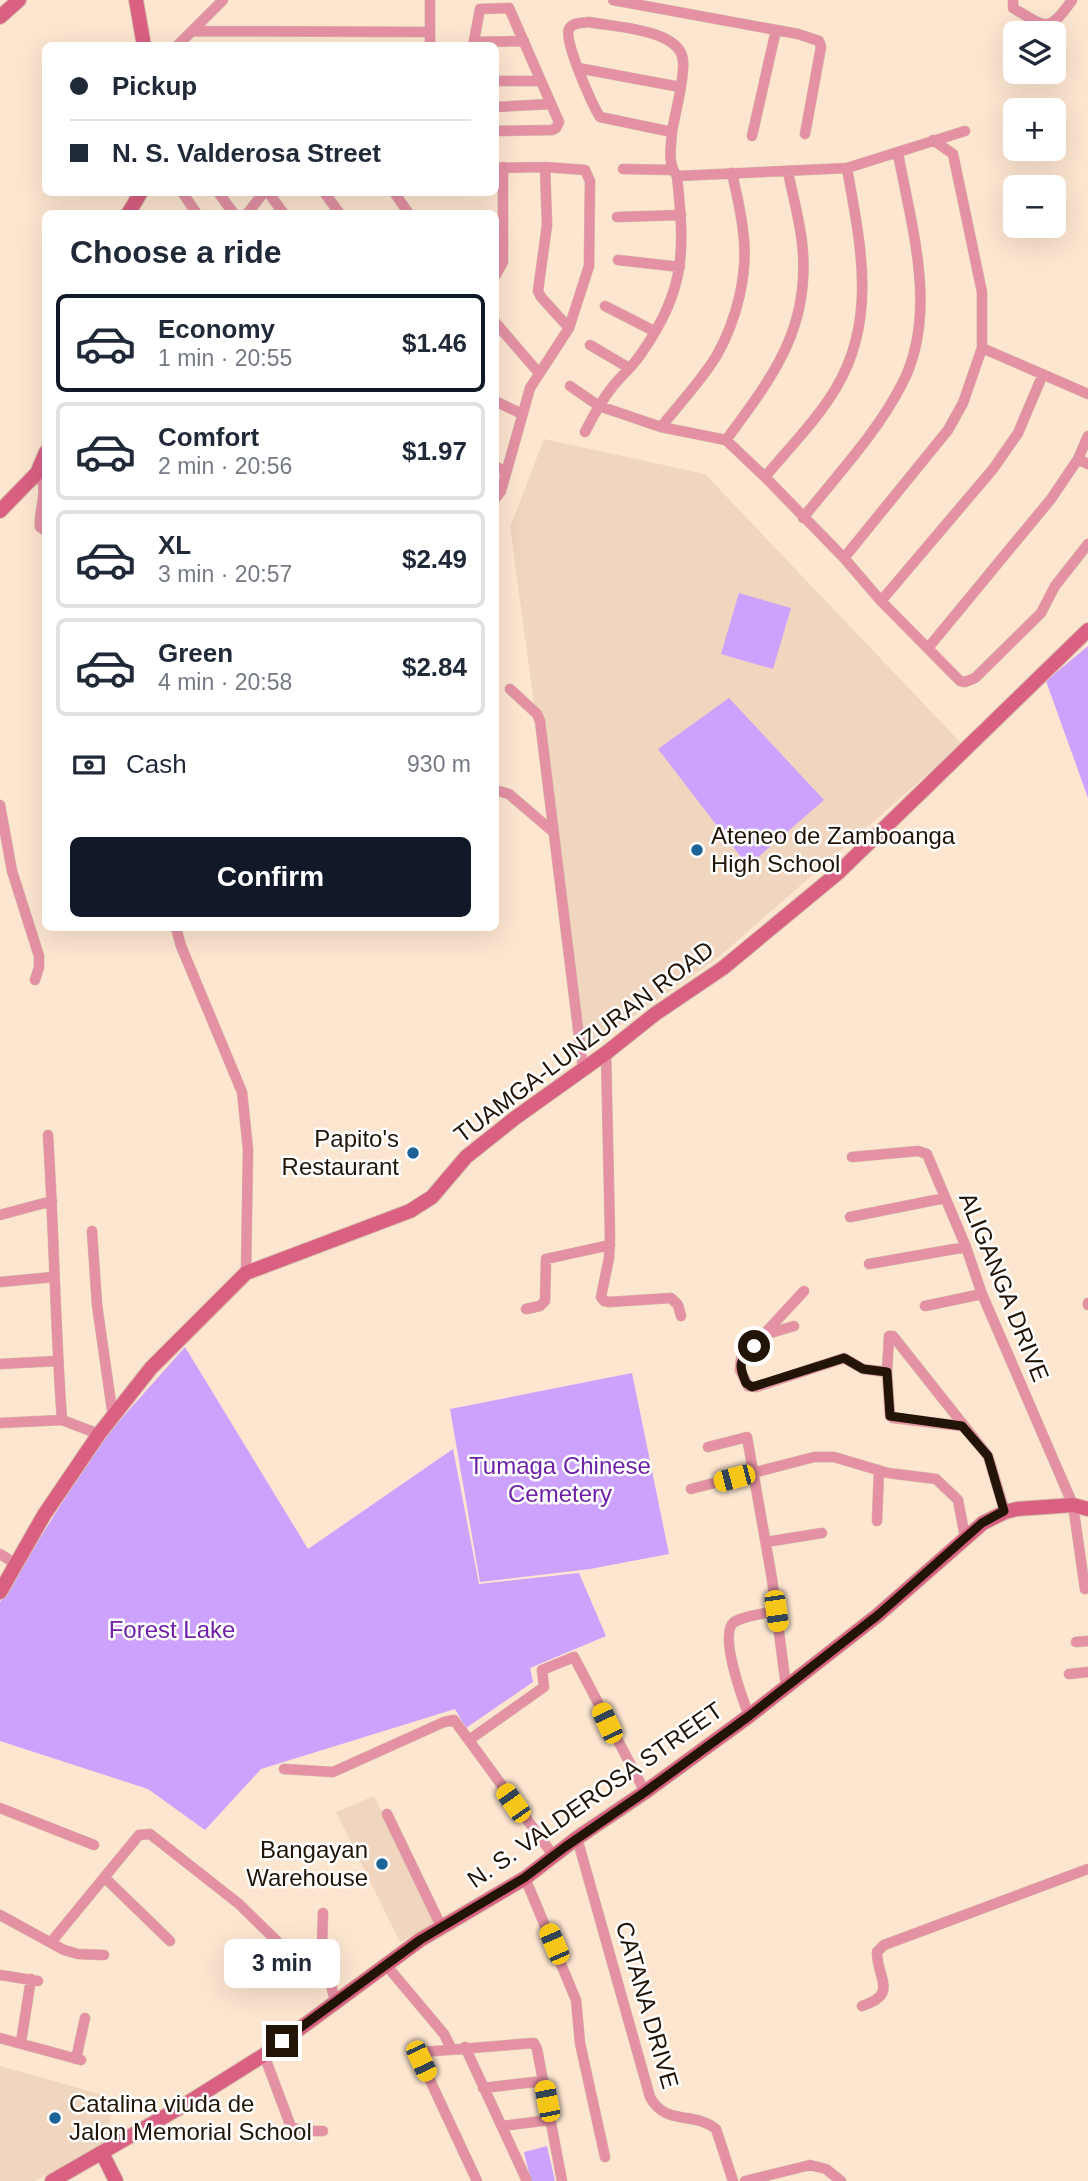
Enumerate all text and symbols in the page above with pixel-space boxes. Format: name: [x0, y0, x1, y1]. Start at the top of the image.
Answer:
map controls: [1003, 21, 1066, 238]
button: layers: [1003, 21, 1066, 84]
text: Pickup: [112, 71, 197, 101]
button: +: [1003, 98, 1066, 161]
text: N. S. Valderosa Street: [112, 138, 381, 168]
button: −: [1003, 175, 1066, 238]
text: Choose a ride: [70, 234, 282, 270]
icon: car: [74, 312, 137, 375]
text: Economy: [158, 314, 275, 344]
text: $1.46: [402, 328, 467, 358]
text: 1 min · 20:55: [158, 345, 292, 371]
icon: car: [74, 420, 137, 483]
text: Comfort: [158, 422, 259, 452]
text: $1.97: [402, 436, 467, 466]
text: 2 min · 20:56: [158, 453, 292, 479]
icon: car: [74, 528, 137, 591]
text: XL: [158, 530, 191, 560]
text: $2.49: [402, 544, 467, 574]
text: 3 min · 20:57: [158, 561, 292, 587]
icon: car: [74, 636, 137, 699]
text: Green: [158, 638, 233, 668]
text: $2.84: [402, 652, 467, 682]
text: 4 min · 20:58: [158, 669, 292, 695]
icon: cash: [70, 746, 108, 784]
text: Cash: [126, 749, 187, 779]
text: 930 m: [407, 751, 471, 777]
place label: Ateneo de Zamboanga High School: [711, 822, 956, 877]
button: Confirm: [70, 837, 471, 917]
marker: Ateneo de Zamboanga High School: [689, 842, 705, 858]
street label: TUAMGA-LUNZURAN ROAD: [449, 935, 719, 1148]
place label: Papito's Restaurant: [282, 1125, 399, 1180]
marker: Papito's Restaurant: [405, 1145, 421, 1161]
street label: ALIGANGA DRIVE: [954, 1188, 1055, 1385]
route start: [738, 1330, 770, 1362]
park label: Tumaga Chinese Cemetery: [469, 1452, 651, 1507]
car: [711, 1462, 758, 1494]
car: [763, 1589, 790, 1633]
park label: Forest Lake: [109, 1616, 235, 1643]
street label: N. S. VALDEROSA STREET: [462, 1696, 728, 1893]
car: [589, 1700, 626, 1746]
car: [493, 1780, 534, 1826]
place label: Bangayan Warehouse: [246, 1836, 368, 1891]
marker: Bangayan Warehouse: [374, 1856, 390, 1872]
street label: CATANA DRIVE: [611, 1918, 684, 2091]
car: [537, 1921, 572, 1967]
callout: 3 min: [224, 1940, 340, 1988]
text: 3 min: [252, 1950, 312, 1976]
route end: [266, 2025, 298, 2057]
car: [403, 2038, 440, 2084]
car: [533, 2078, 562, 2124]
place label: Catalina viuda de Jalon Memorial School: [69, 2090, 312, 2145]
marker: Catalina viuda de Jalon Memorial School: [47, 2110, 63, 2126]

